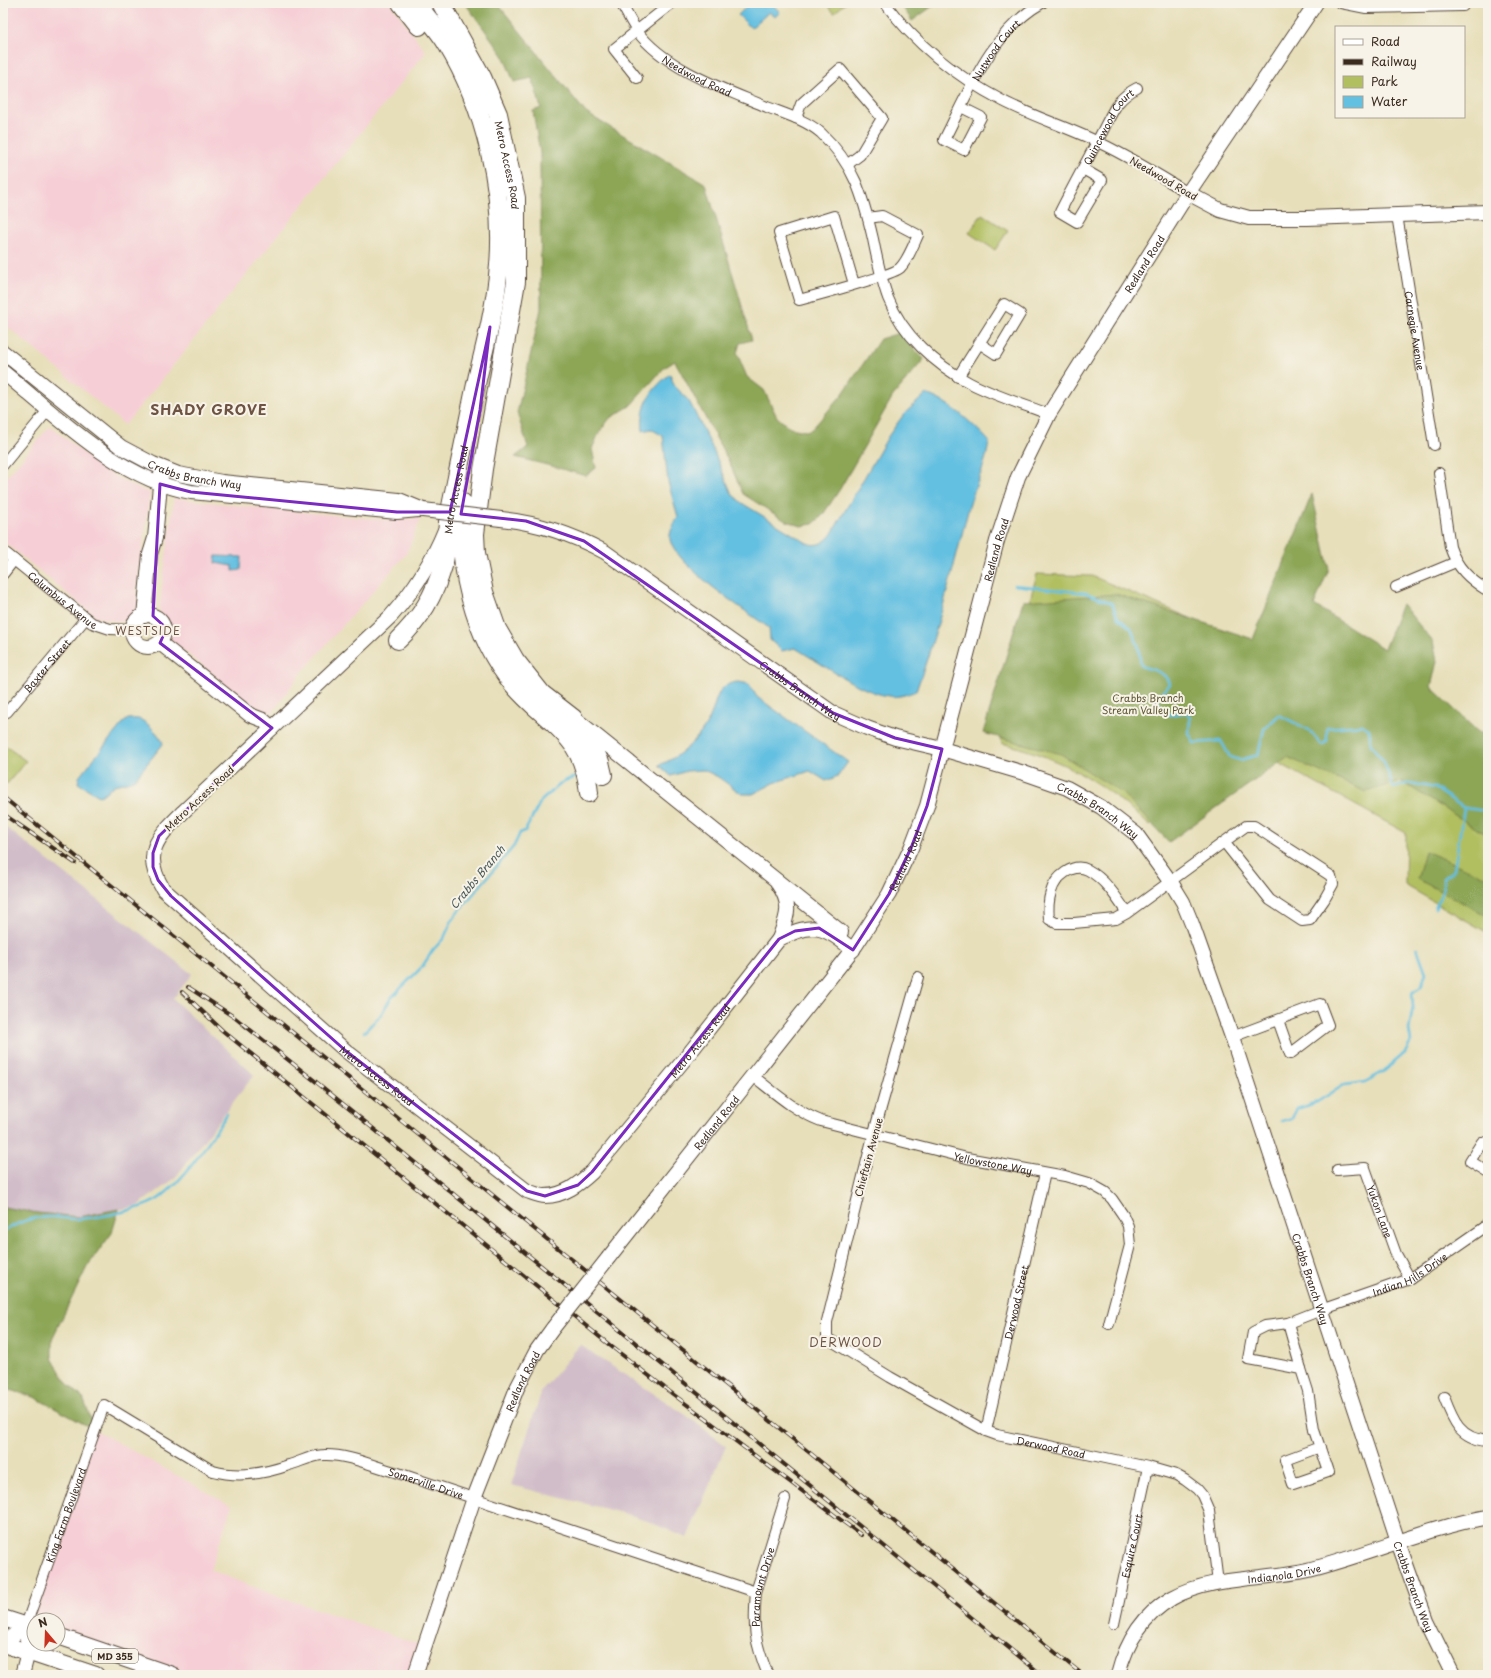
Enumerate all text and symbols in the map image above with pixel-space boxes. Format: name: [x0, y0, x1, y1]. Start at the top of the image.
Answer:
street label: Nutwood Court: [968, 15, 1023, 83]
legend: [1335, 26, 1465, 118]
text: Road: [1371, 32, 1400, 50]
street label: Needwood Road: [660, 51, 734, 99]
text: Railway: [1371, 52, 1417, 70]
text: Park: [1371, 72, 1398, 90]
street label: Quincewood Court: [1079, 84, 1136, 167]
text: Water: [1371, 92, 1408, 110]
street label: Metro Access Road: [492, 119, 524, 210]
street label: Needwood Road: [1127, 152, 1201, 204]
street label: Redland Road: [1120, 232, 1168, 295]
street label: Carnegie Avenue: [1402, 290, 1429, 372]
district label: SHADY GROVE: [150, 399, 268, 420]
street label: Metro Access Road: [440, 444, 471, 534]
street label: Crabbs Branch Way: [145, 455, 242, 491]
street label: Redland Road: [979, 516, 1012, 583]
street label: Columbus Avenue: [25, 567, 100, 632]
district label: WESTSIDE: [115, 622, 181, 639]
street label: Baxter Street: [19, 635, 73, 695]
street label: Crabbs Branch Way: [757, 656, 844, 723]
park label: Crabbs Branch Stream Valley Park: [1102, 690, 1194, 717]
street label: Metro Access Road: [161, 762, 237, 834]
street label: Crabbs Branch Way: [1055, 778, 1143, 842]
street label: Redland Road: [884, 827, 925, 893]
water label: Crabbs Branch: [445, 841, 509, 913]
street label: Metro Access Road: [665, 1000, 733, 1080]
street label: Metro Access Road: [337, 1042, 418, 1109]
street label: Redland Road: [690, 1092, 742, 1152]
street label: Chieftain Avenue: [850, 1115, 886, 1198]
street label: Yellowstone Way: [952, 1147, 1034, 1177]
street label: Yukon Lane: [1364, 1182, 1397, 1240]
street label: Crabbs Branch Way: [1289, 1231, 1334, 1327]
street label: Indian Hills Drive: [1370, 1248, 1450, 1299]
street label: Derwood Street: [1000, 1264, 1031, 1341]
district label: DERWOOD: [809, 1333, 883, 1351]
street label: Redland Road: [501, 1348, 543, 1413]
street label: Derwood Road: [1015, 1432, 1087, 1461]
street label: Somerville Drive: [387, 1463, 466, 1502]
street label: King Farm Boulevard: [41, 1465, 89, 1564]
street label: Esquire Court: [1117, 1512, 1145, 1579]
street label: Crabbs Branch Way: [1391, 1539, 1438, 1634]
street label: Paramount Drive: [747, 1545, 777, 1627]
street label: Indianola Drive: [1247, 1560, 1322, 1586]
north arrow: [26, 1612, 66, 1652]
text: N: [36, 1613, 50, 1632]
road number: MD 355: [92, 1649, 138, 1663]

